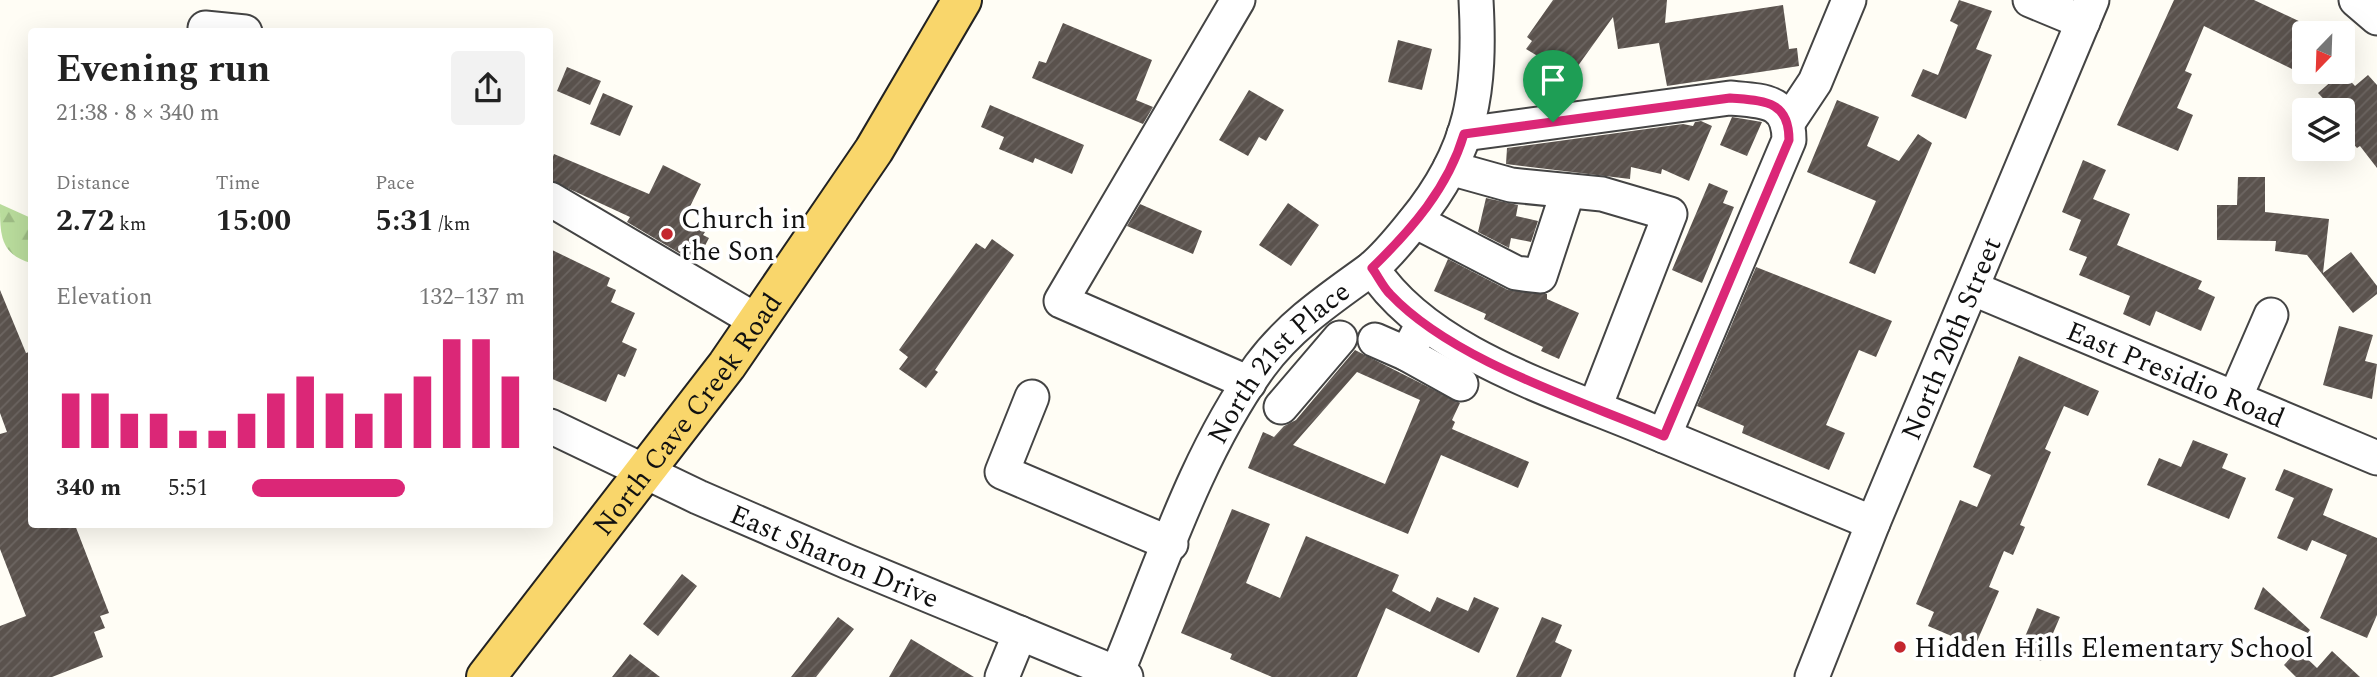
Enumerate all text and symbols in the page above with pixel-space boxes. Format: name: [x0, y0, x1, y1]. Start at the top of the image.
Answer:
north arrow: [2292, 21, 2356, 84]
map controls: [2292, 21, 2355, 161]
text: Evening run: [56, 41, 270, 99]
pin: [1523, 50, 1583, 122]
button: share: [451, 51, 525, 125]
icon: arrive: [1534, 61, 1572, 99]
text: 21:38 · 8 × 340 m: [56, 96, 220, 131]
button: layers: [2292, 98, 2355, 161]
text: Distance: [56, 169, 130, 198]
text: Time: [216, 169, 260, 198]
text: Pace: [375, 169, 415, 198]
text: 2.72: [56, 198, 115, 244]
text: 15:00: [216, 198, 291, 244]
text: 5:31: [375, 198, 434, 244]
place label: Church in the Son: [681, 198, 806, 273]
text: km: [115, 210, 146, 239]
text: /km: [434, 210, 470, 239]
marker: Church in the Son: [659, 226, 675, 242]
street label: North 20th Street: [1890, 230, 2013, 447]
street label: North 21st Place: [1197, 271, 1359, 452]
text: Elevation: [56, 280, 152, 315]
text: 132–137 m: [419, 280, 525, 315]
street label: North Cave Creek Road: [583, 284, 793, 546]
street label: East Presidio Road: [2059, 310, 2291, 440]
text: 340 m: [56, 471, 121, 506]
text: 5:51: [168, 471, 208, 506]
street label: East Sharon Drive: [723, 493, 945, 620]
place label: Hidden Hills Elementary School: [1914, 627, 2313, 670]
marker: Hidden Hills Elementary School: [1892, 639, 1908, 655]

